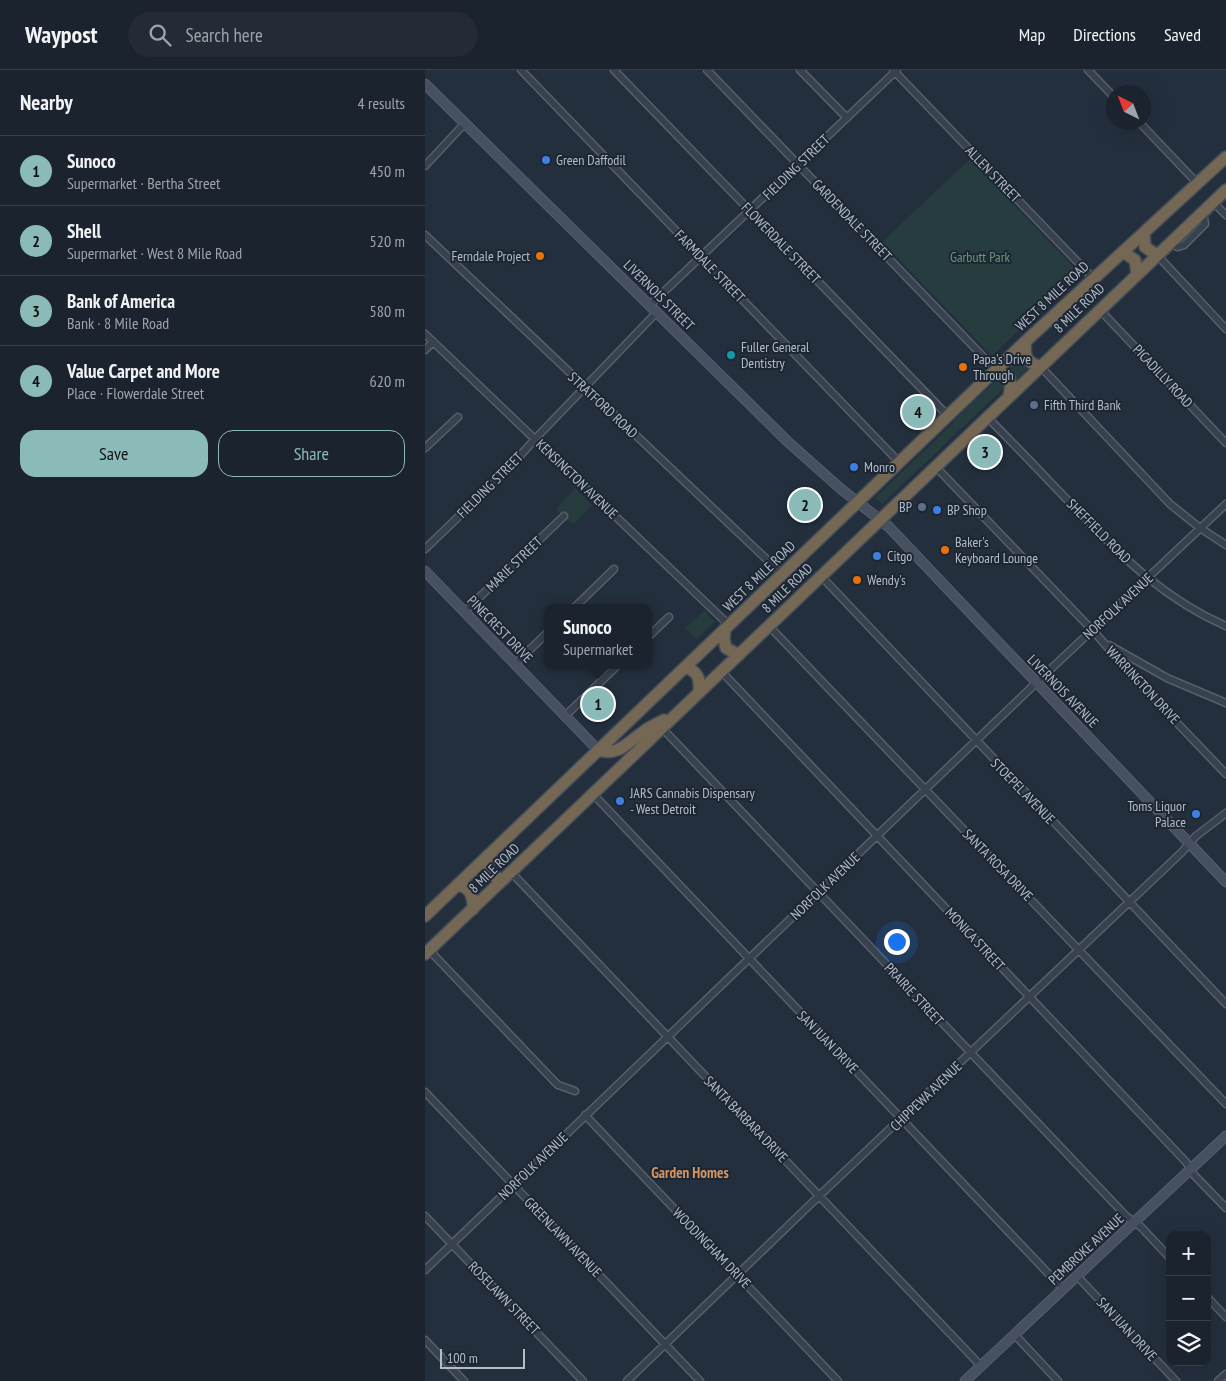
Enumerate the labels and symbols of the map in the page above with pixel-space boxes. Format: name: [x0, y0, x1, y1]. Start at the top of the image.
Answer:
north arrow: [1106, 85, 1151, 130]
street label: FIELDING STREET: [759, 130, 834, 203]
street label: ALLEN STREET: [962, 142, 1025, 207]
place label: Green Daffodil: [556, 151, 626, 169]
marker: Green Daffodil: [540, 154, 552, 166]
street label: GARDENDALE STREET: [808, 175, 896, 265]
street label: FLOWERDALE STREET: [738, 199, 825, 288]
street label: FARMDALE STREET: [671, 226, 750, 307]
place label: Ferndale Project: [451, 247, 530, 265]
park label: Garbutt Park: [950, 248, 1011, 266]
marker: Ferndale Project: [534, 250, 546, 262]
street label: LIVERNOIS STREET: [620, 256, 699, 335]
street label: WEST 8 MILE ROAD: [1012, 258, 1092, 334]
street label: 8 MILE ROAD: [1050, 280, 1108, 336]
place label: Fuller General Dentistry: [741, 338, 810, 372]
street label: PICADILLY ROAD: [1129, 341, 1197, 411]
marker: Fuller General Dentistry: [725, 349, 737, 361]
place label: Papa's Drive Through: [973, 350, 1031, 384]
marker: Papa's Drive Through: [957, 361, 969, 373]
street label: STRATFORD ROAD: [564, 368, 642, 442]
pin: 4: [902, 393, 934, 431]
place label: Fifth Third Bank: [1044, 396, 1122, 414]
marker: Fifth Third Bank: [1028, 399, 1040, 411]
pin: 3: [969, 433, 1001, 471]
street label: KENSINGTON AVENUE: [532, 435, 622, 523]
street label: FIELDING STREET: [453, 448, 527, 522]
place label: Monro: [864, 458, 895, 476]
marker: Monro: [848, 461, 860, 473]
pin: 2: [789, 486, 821, 524]
street label: SHEFFIELD ROAD: [1063, 495, 1135, 567]
place label: BP: [899, 498, 912, 516]
marker: BP: [916, 501, 928, 513]
place label: BP Shop: [947, 501, 987, 519]
marker: BP Shop: [931, 504, 943, 516]
street label: MARIE STREET: [482, 532, 547, 595]
place label: Baker's Keyboard Lounge: [955, 533, 1038, 567]
street label: WEST 8 MILE ROAD: [719, 537, 799, 615]
marker: Baker's Keyboard Lounge: [939, 544, 951, 556]
place label: Citgo: [887, 547, 912, 565]
marker: Citgo: [871, 550, 883, 562]
street label: 8 MILE ROAD: [758, 560, 816, 616]
street label: NORFOLK AVENUE: [1079, 569, 1157, 643]
place label: Wendy's: [867, 571, 906, 589]
marker: Wendy's: [851, 574, 863, 586]
street label: PINECREST DRIVE: [463, 592, 537, 666]
street label: WARRINGTON DRIVE: [1102, 642, 1184, 728]
street label: LIVERNOIS AVENUE: [1024, 651, 1102, 731]
pin: 1: [582, 685, 614, 723]
street label: STOEPEL AVENUE: [987, 754, 1059, 828]
place label: JARS Cannabis Dispensary - West Detroit: [629, 784, 756, 818]
marker: JARS Cannabis Dispensary - West Detroit: [614, 795, 626, 807]
place label: Toms Liquor Palace: [1127, 797, 1186, 831]
marker: Toms Liquor Palace: [1190, 808, 1202, 820]
street label: SANTA ROSA DRIVE: [959, 825, 1037, 905]
street label: 8 MILE ROAD: [465, 839, 523, 897]
street label: NORFOLK AVENUE: [786, 848, 864, 924]
street label: MONICA STREET: [941, 904, 1009, 975]
your location: [884, 929, 910, 955]
street label: PRAIRIE STREET: [881, 959, 948, 1029]
street label: SAN JUAN DRIVE: [793, 1007, 863, 1077]
street label: CHIPPEWA AVENUE: [886, 1057, 966, 1135]
street label: SANTA BARBARA DRIVE: [700, 1072, 792, 1166]
street label: NORFOLK AVENUE: [494, 1128, 572, 1204]
district label: Garden Homes: [651, 1163, 729, 1182]
street label: GREENLAWN AVENUE: [520, 1193, 606, 1281]
street label: WOODINGHAM DRIVE: [669, 1204, 755, 1292]
street label: PEMBROKE AVENUE: [1044, 1209, 1128, 1289]
street label: ROSELAWN STREET: [464, 1257, 544, 1339]
street label: SAN JUAN DRIVE: [1093, 1293, 1161, 1365]
scale bar: [440, 1346, 525, 1369]

